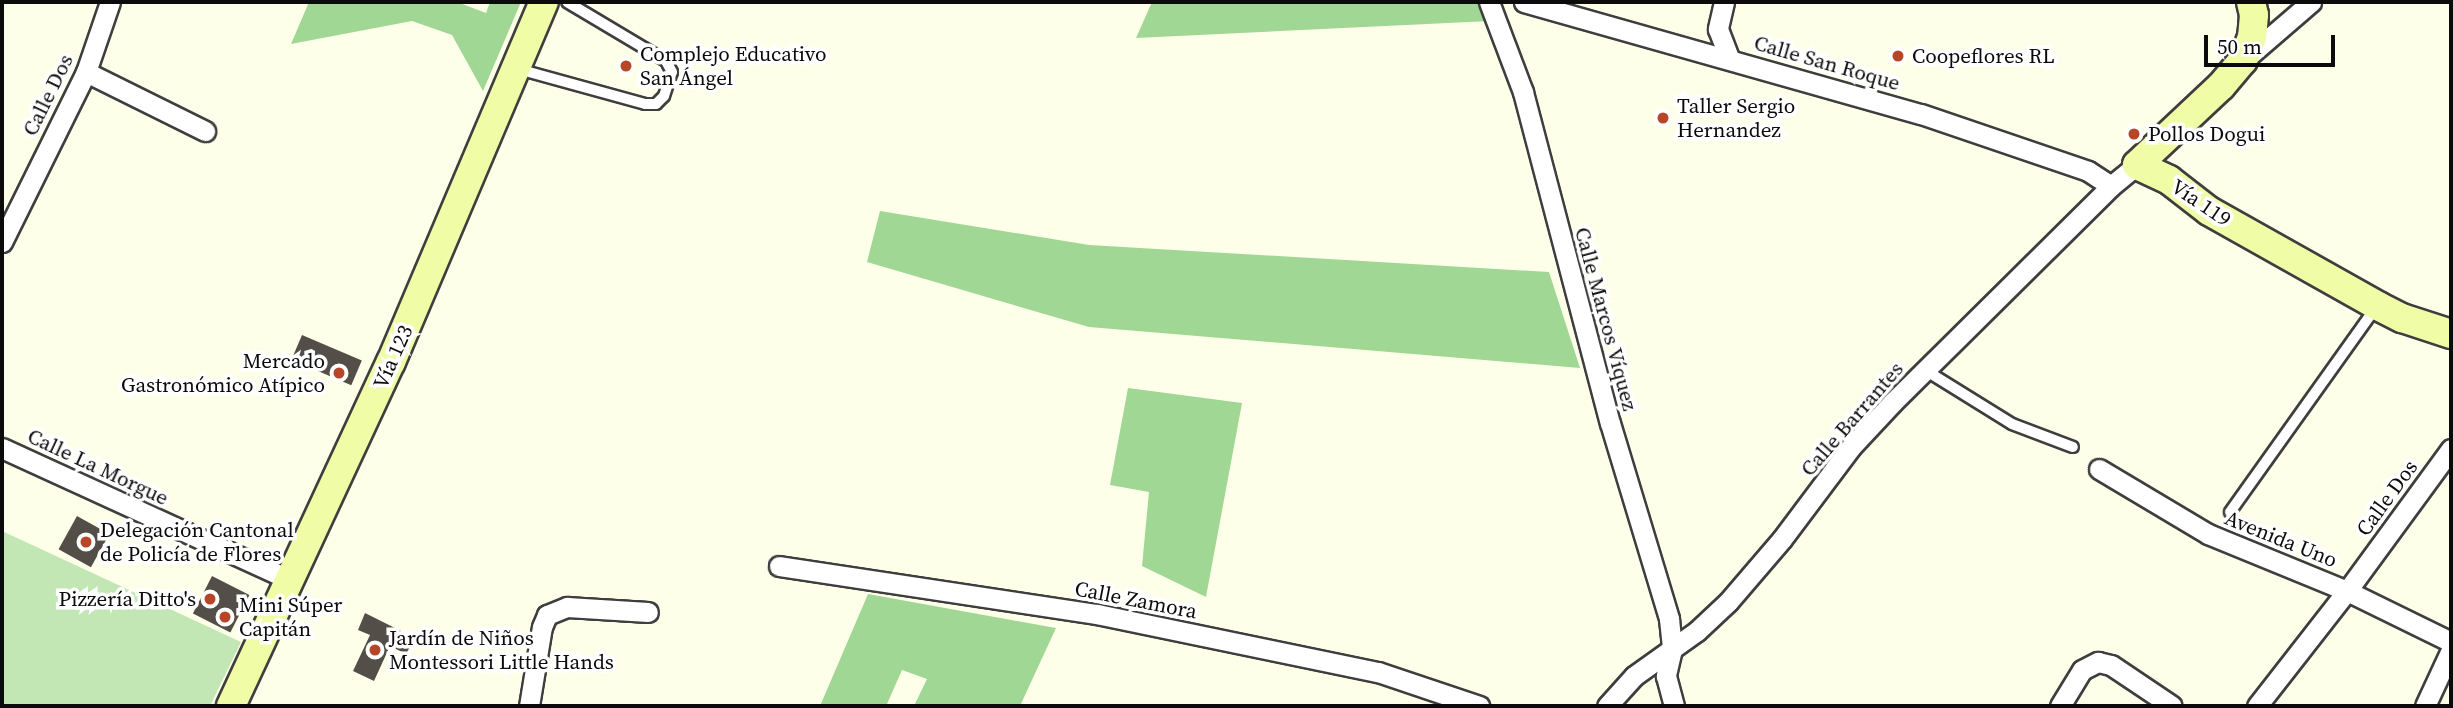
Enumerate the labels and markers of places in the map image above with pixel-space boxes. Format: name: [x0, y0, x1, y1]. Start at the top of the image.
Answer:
place label: Complejo Educativo San Ángel: [640, 41, 826, 91]
place label: Coopeflores RL: [1912, 43, 2055, 69]
marker: Coopeflores RL: [1890, 48, 1906, 64]
marker: Complejo Educativo San Ángel: [618, 58, 634, 74]
place label: Taller Sergio Hernandez: [1677, 93, 1795, 143]
marker: Taller Sergio Hernandez: [1655, 110, 1671, 126]
place label: Pollos Dogui: [2148, 121, 2265, 147]
marker: Pollos Dogui: [2126, 126, 2142, 142]
place label: Mercado Gastronómico Atípico: [121, 348, 325, 398]
marker: Mercado Gastronómico Atípico: [331, 365, 347, 381]
place label: Delegación Cantonal de Policía de Flores: [100, 517, 294, 567]
marker: Delegación Cantonal de Policía de Flores: [78, 534, 94, 550]
place label: Pizzería Ditto's: [59, 586, 196, 612]
marker: Pizzería Ditto's: [202, 591, 218, 607]
place label: Mini Súper Capitán: [239, 592, 342, 642]
marker: Mini Súper Capitán: [217, 609, 233, 625]
place label: Jardín de Niños Montessori Little Hands: [389, 625, 614, 675]
marker: Jardín de Niños Montessori Little Hands: [367, 642, 383, 658]

